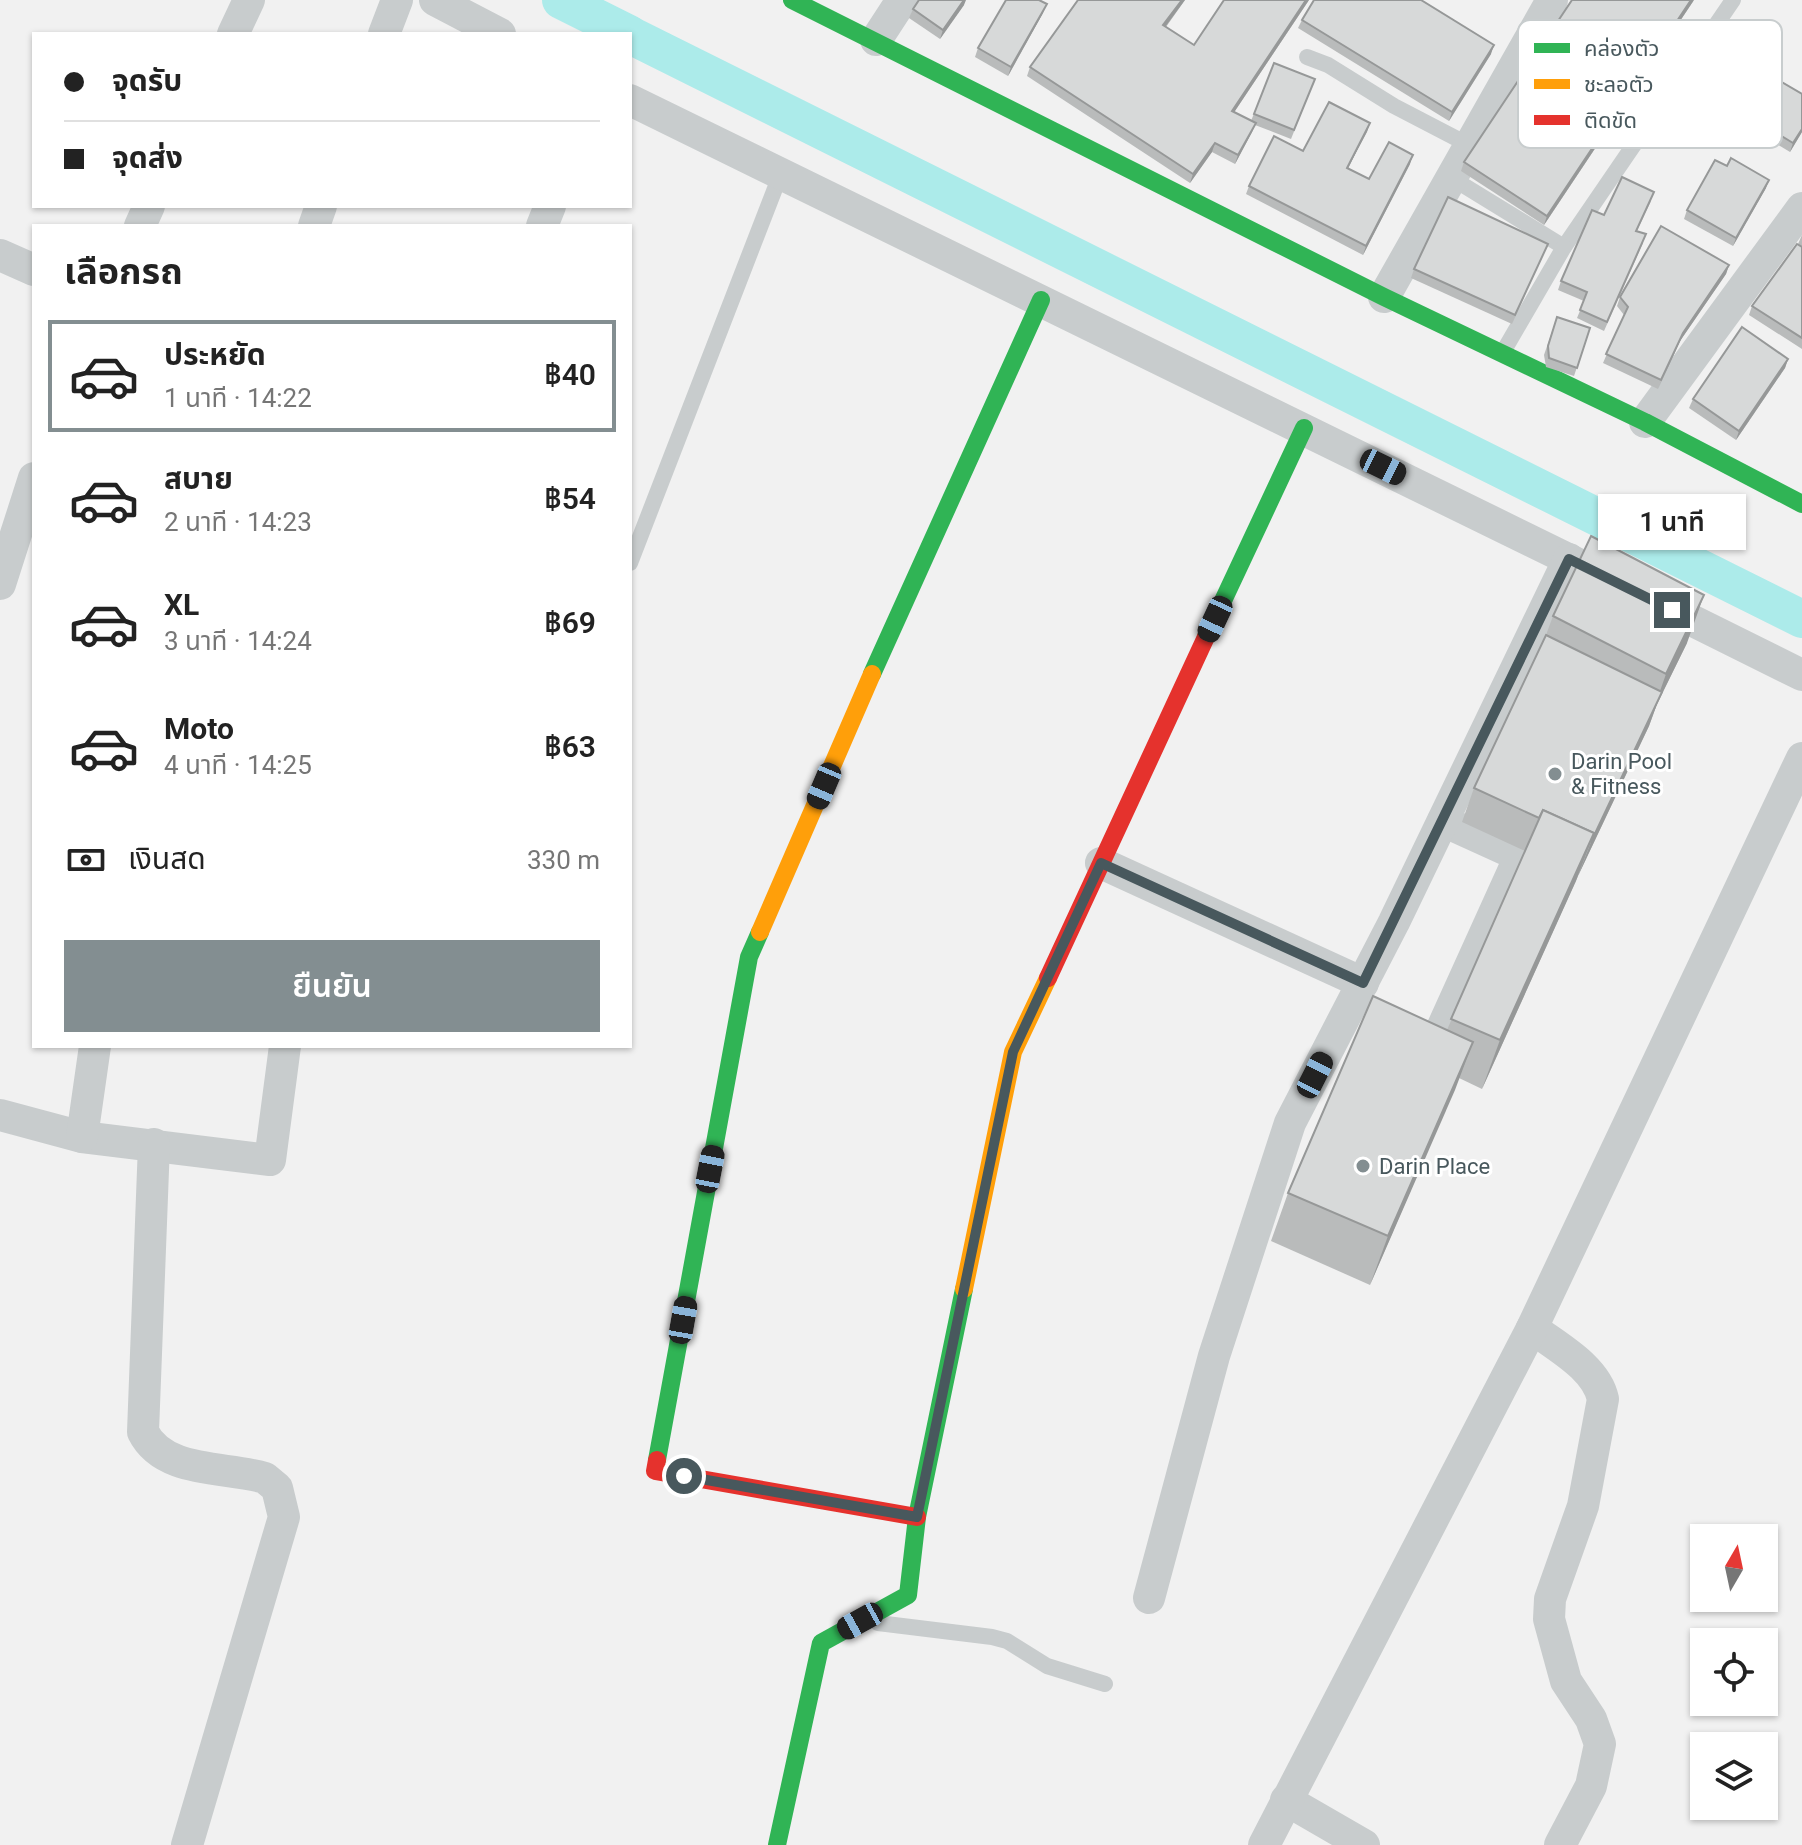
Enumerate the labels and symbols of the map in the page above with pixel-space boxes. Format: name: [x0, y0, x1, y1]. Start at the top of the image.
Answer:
legend: [1518, 20, 1782, 148]
text: คล่องตัว: [1584, 36, 1659, 61]
text: ชะลอตัว: [1584, 72, 1654, 97]
text: ติดขัด: [1584, 108, 1637, 133]
car: [1356, 446, 1410, 488]
callout: 1 นาที: [1598, 494, 1746, 550]
car: [1194, 592, 1236, 646]
route end: [1654, 592, 1690, 628]
place label: Darin Pool & Fitness: [1571, 749, 1672, 799]
car: [804, 759, 844, 813]
marker: Darin Pool & Fitness: [1546, 765, 1564, 783]
car: [1293, 1048, 1337, 1102]
car: [694, 1143, 726, 1195]
place label: Darin Place: [1379, 1154, 1490, 1179]
marker: Darin Place: [1354, 1157, 1372, 1175]
car: [667, 1294, 699, 1346]
route start: [666, 1458, 702, 1494]
north arrow: [1690, 1524, 1778, 1612]
car: [833, 1599, 887, 1643]

